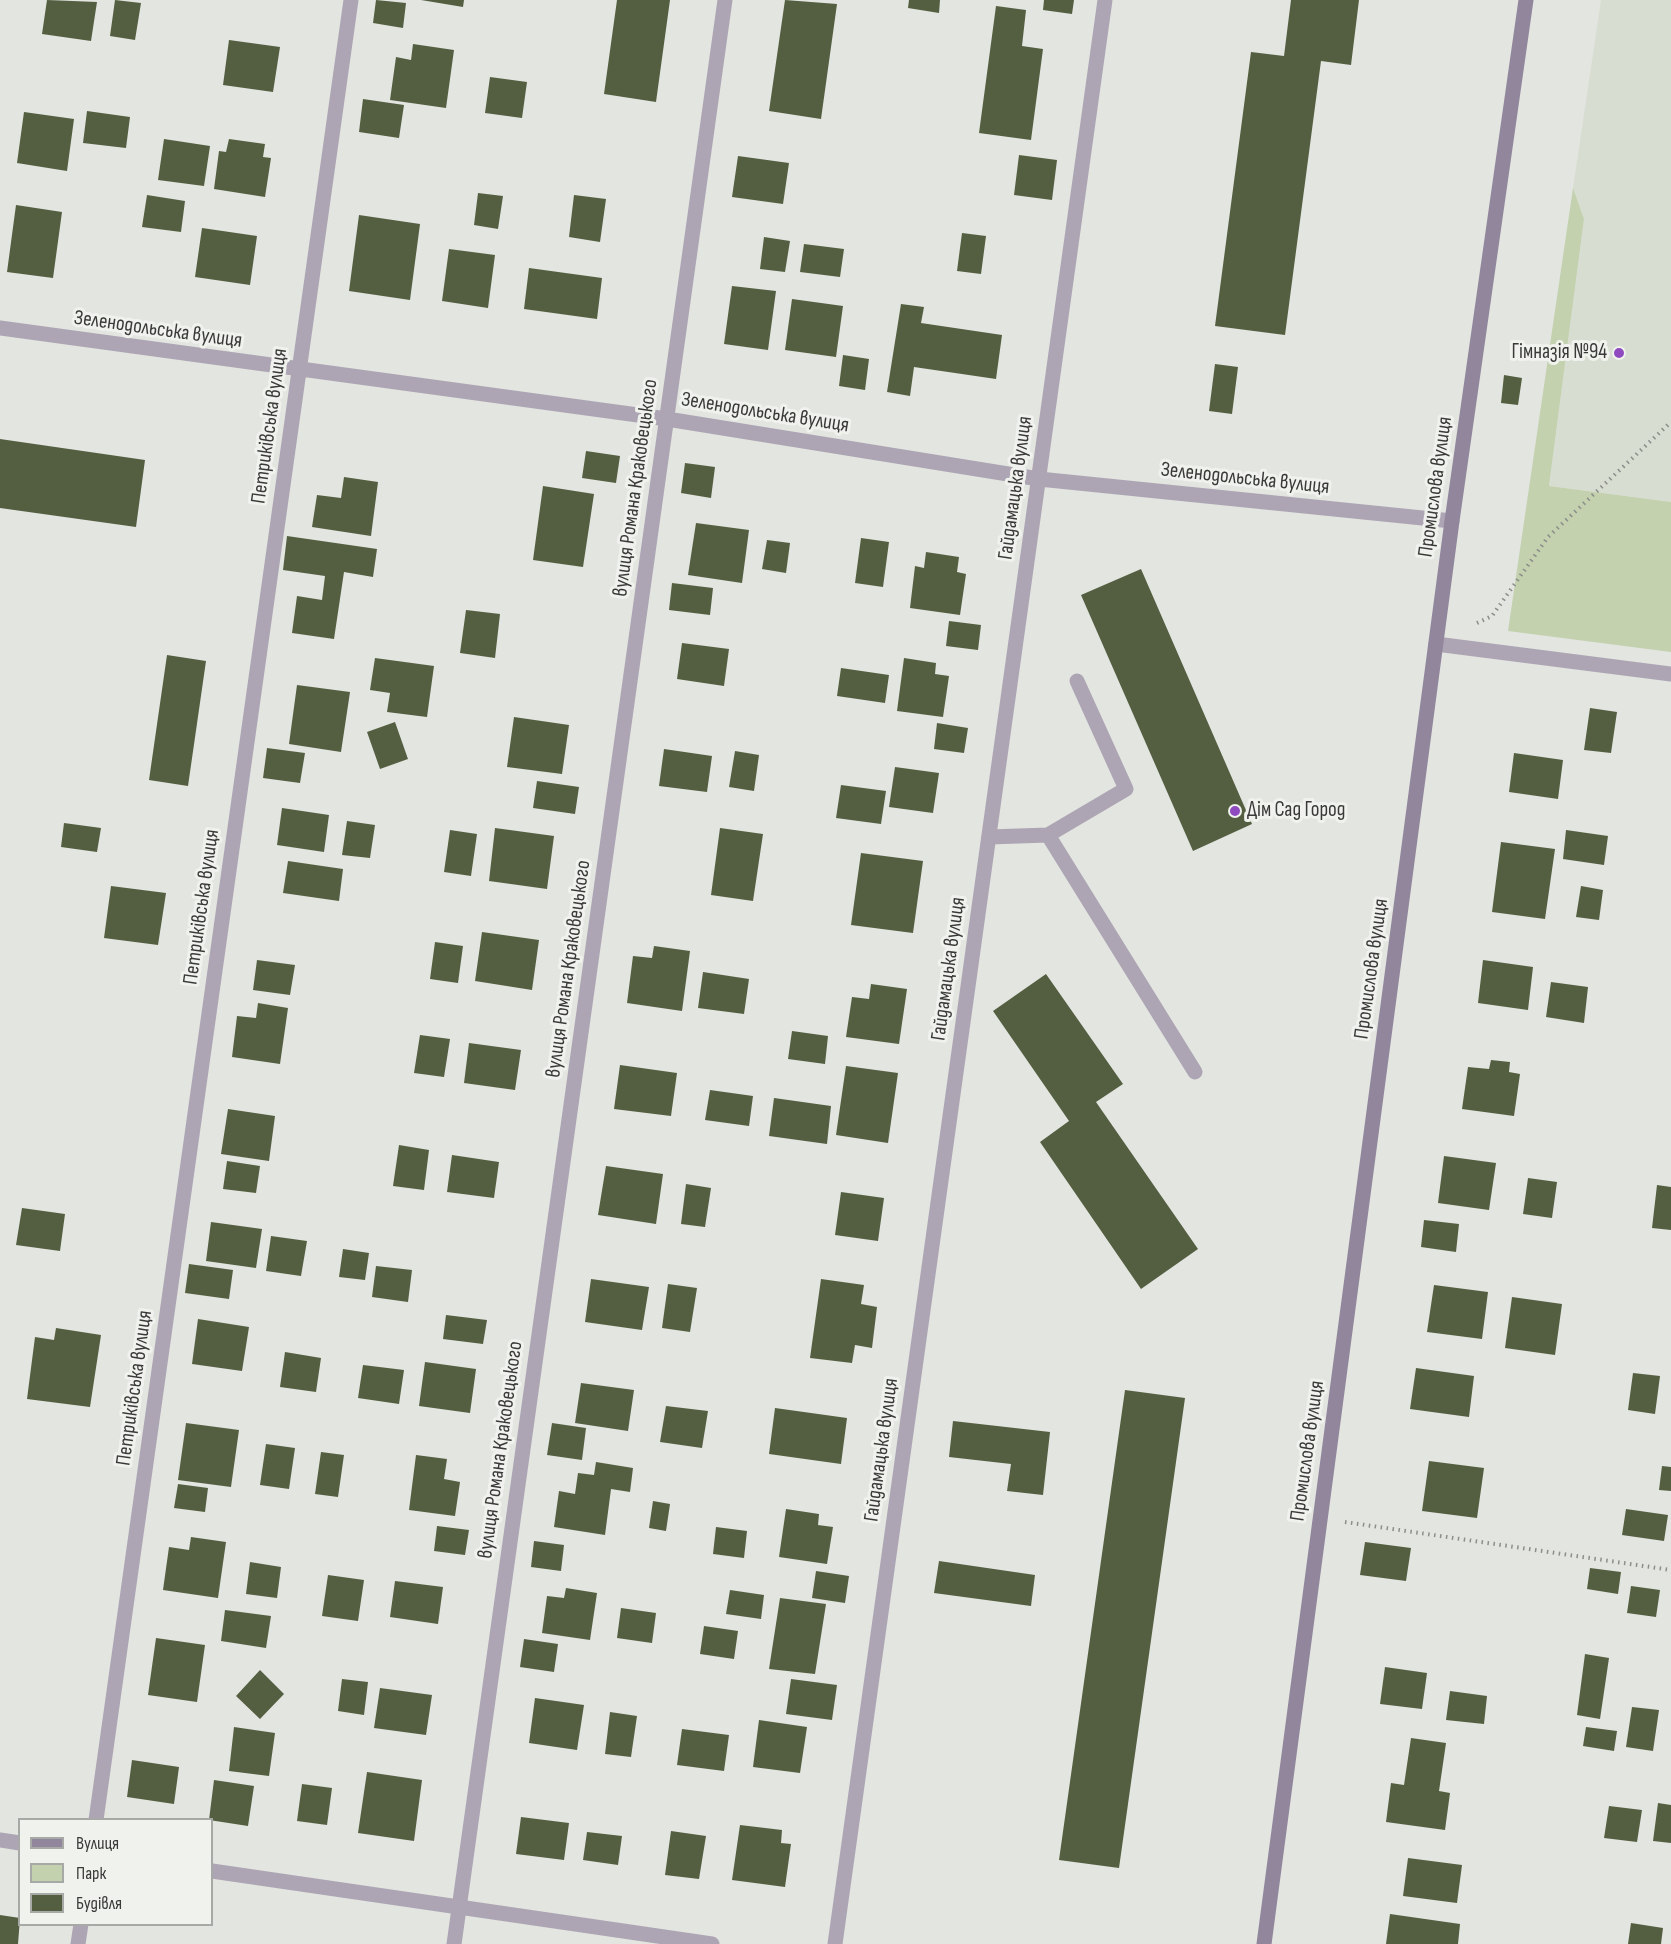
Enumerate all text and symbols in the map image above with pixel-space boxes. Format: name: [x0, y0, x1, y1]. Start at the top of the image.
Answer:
street label: Зеленодольська вулиця: [72, 306, 244, 354]
place label: Гімназія №94: [1511, 340, 1607, 366]
marker: Гімназія №94: [1612, 346, 1626, 360]
street label: Петриківська вулиця: [247, 347, 293, 505]
street label: вулиця Романа Краковецького: [608, 378, 664, 598]
street label: Зеленодольська вулиця: [679, 387, 851, 439]
street label: Гайдамацька вулиця: [993, 415, 1039, 561]
street label: Промислова вулиця: [1414, 415, 1458, 559]
street label: Зеленодольська вулиця: [1159, 458, 1331, 500]
place label: Дім Сад Город: [1247, 798, 1346, 824]
marker: Дім Сад Город: [1228, 804, 1242, 818]
street label: Петриківська вулиця: [179, 828, 225, 986]
street label: вулиця Романа Краковецького: [541, 859, 597, 1079]
street label: Гайдамацька вулиця: [926, 896, 972, 1042]
street label: Промислова вулиця: [1350, 897, 1394, 1041]
street label: Петриківська вулиця: [112, 1309, 158, 1467]
street label: вулиця Романа Краковецького: [473, 1340, 529, 1560]
street label: Гайдамацька вулиця: [859, 1377, 905, 1523]
street label: Промислова вулиця: [1286, 1379, 1330, 1523]
legend: [18, 1818, 213, 1926]
text: Вулиця: [76, 1833, 119, 1854]
text: Парк: [76, 1863, 106, 1884]
text: Будівля: [76, 1893, 122, 1914]

